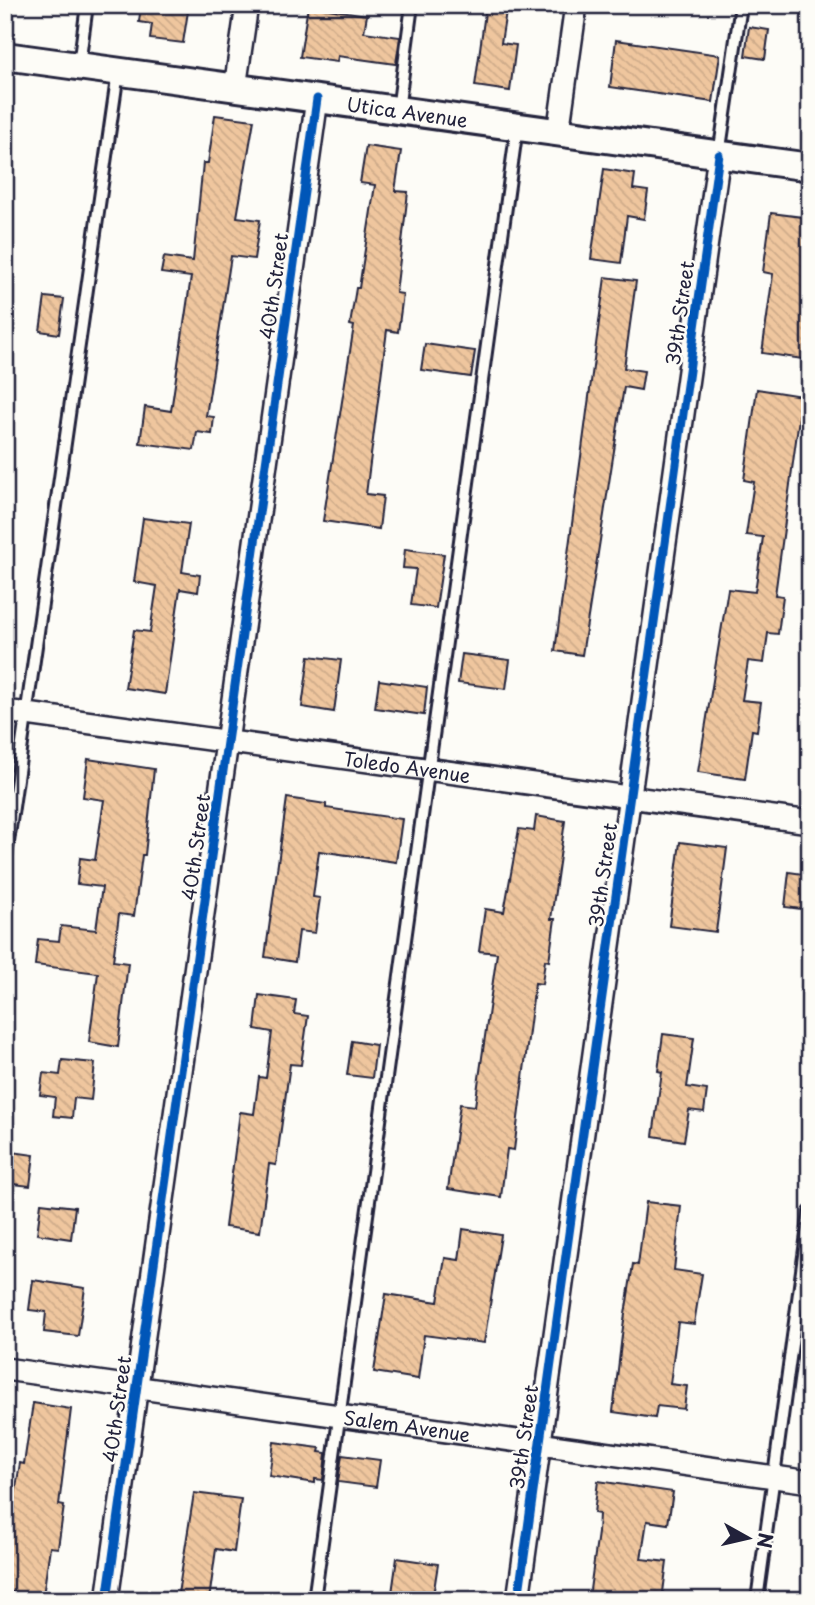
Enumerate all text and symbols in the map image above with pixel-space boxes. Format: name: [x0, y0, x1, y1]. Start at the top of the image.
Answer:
street label: Utica Avenue: [345, 89, 470, 134]
street label: 40th Street: [252, 231, 294, 341]
street label: 39th Street: [658, 259, 700, 367]
street label: Toledo Avenue: [342, 744, 472, 789]
street label: 40th Street: [174, 792, 216, 902]
street label: 39th Street: [581, 821, 623, 929]
street label: 40th Street: [95, 1354, 137, 1464]
street label: 39th Street: [502, 1383, 544, 1491]
street label: Salem Avenue: [342, 1403, 472, 1448]
north arrow: [714, 1504, 784, 1574]
text: N: [751, 1531, 781, 1550]

